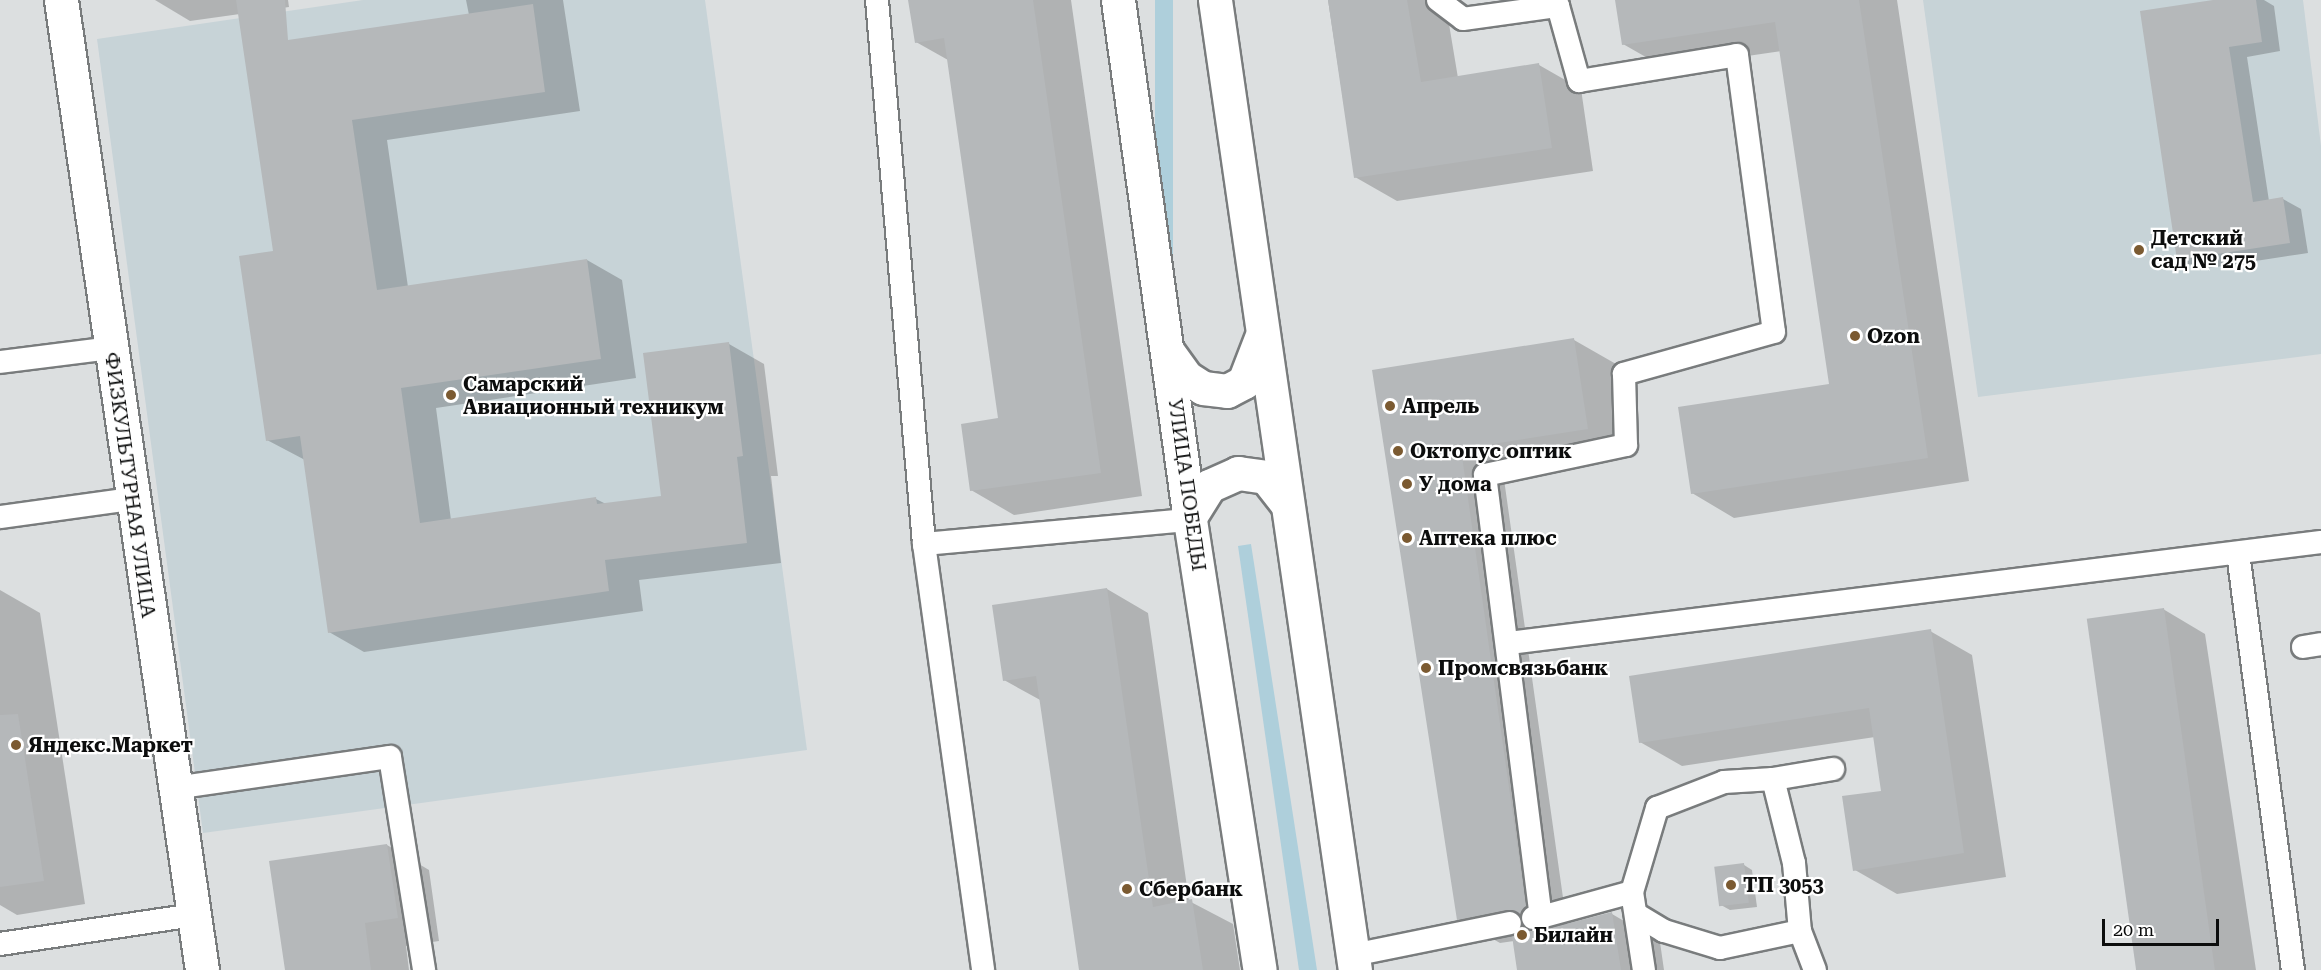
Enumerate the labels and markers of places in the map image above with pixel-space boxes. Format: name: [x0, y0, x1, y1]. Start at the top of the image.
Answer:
place label: Детский сад № 275: [2151, 226, 2256, 273]
marker: Детский сад № 275: [2132, 243, 2146, 257]
place label: Ozon: [1867, 324, 1920, 348]
marker: Ozon: [1848, 329, 1862, 343]
place label: Самарский Авиационный техникум: [463, 372, 724, 419]
marker: Самарский Авиационный техникум: [444, 388, 458, 402]
place label: Апрель: [1402, 394, 1479, 418]
marker: Апрель: [1383, 399, 1397, 413]
place label: Октопус оптик: [1410, 439, 1572, 463]
marker: Октопус оптик: [1391, 444, 1405, 458]
place label: У дома: [1419, 472, 1492, 496]
marker: У дома: [1400, 477, 1414, 491]
place label: Аптека плюс: [1419, 526, 1557, 550]
marker: Аптека плюс: [1400, 531, 1414, 545]
place label: Промсвязьбанк: [1438, 656, 1608, 680]
marker: Промсвязьбанк: [1419, 661, 1433, 675]
place label: Яндекс.Маркет: [28, 733, 193, 757]
marker: Яндекс.Маркет: [9, 738, 23, 752]
place label: ТП 3053: [1743, 873, 1824, 897]
place label: Сбербанк: [1139, 877, 1243, 901]
marker: ТП 3053: [1724, 878, 1738, 892]
marker: Сбербанк: [1120, 882, 1134, 896]
place label: Билайн: [1534, 923, 1613, 947]
marker: Билайн: [1515, 928, 1529, 942]

